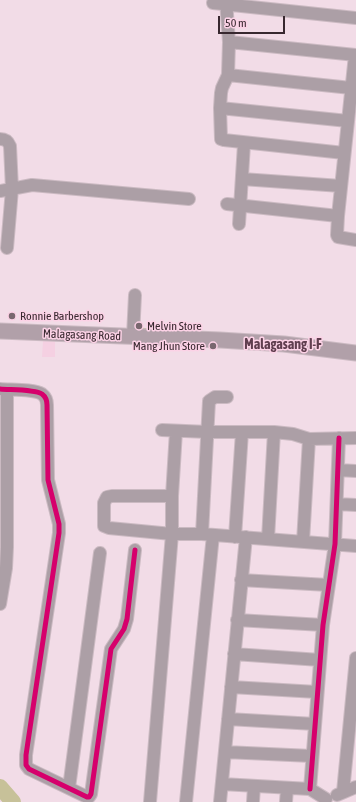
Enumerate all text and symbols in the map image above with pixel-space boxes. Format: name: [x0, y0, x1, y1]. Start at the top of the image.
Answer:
scale bar: [220, 8, 287, 34]
text: 50 m: [225, 16, 247, 30]
place label: Ronnie Barbershop: [20, 309, 104, 323]
marker: Ronnie Barbershop: [7, 311, 17, 321]
place label: Melvin Store: [147, 319, 202, 333]
marker: Melvin Store: [134, 321, 144, 331]
street label: Malagasang Road: [43, 326, 121, 344]
district label: Malagasang I-F: [244, 337, 322, 353]
place label: Mang Jhun Store: [133, 339, 205, 353]
marker: Mang Jhun Store: [208, 341, 218, 351]

